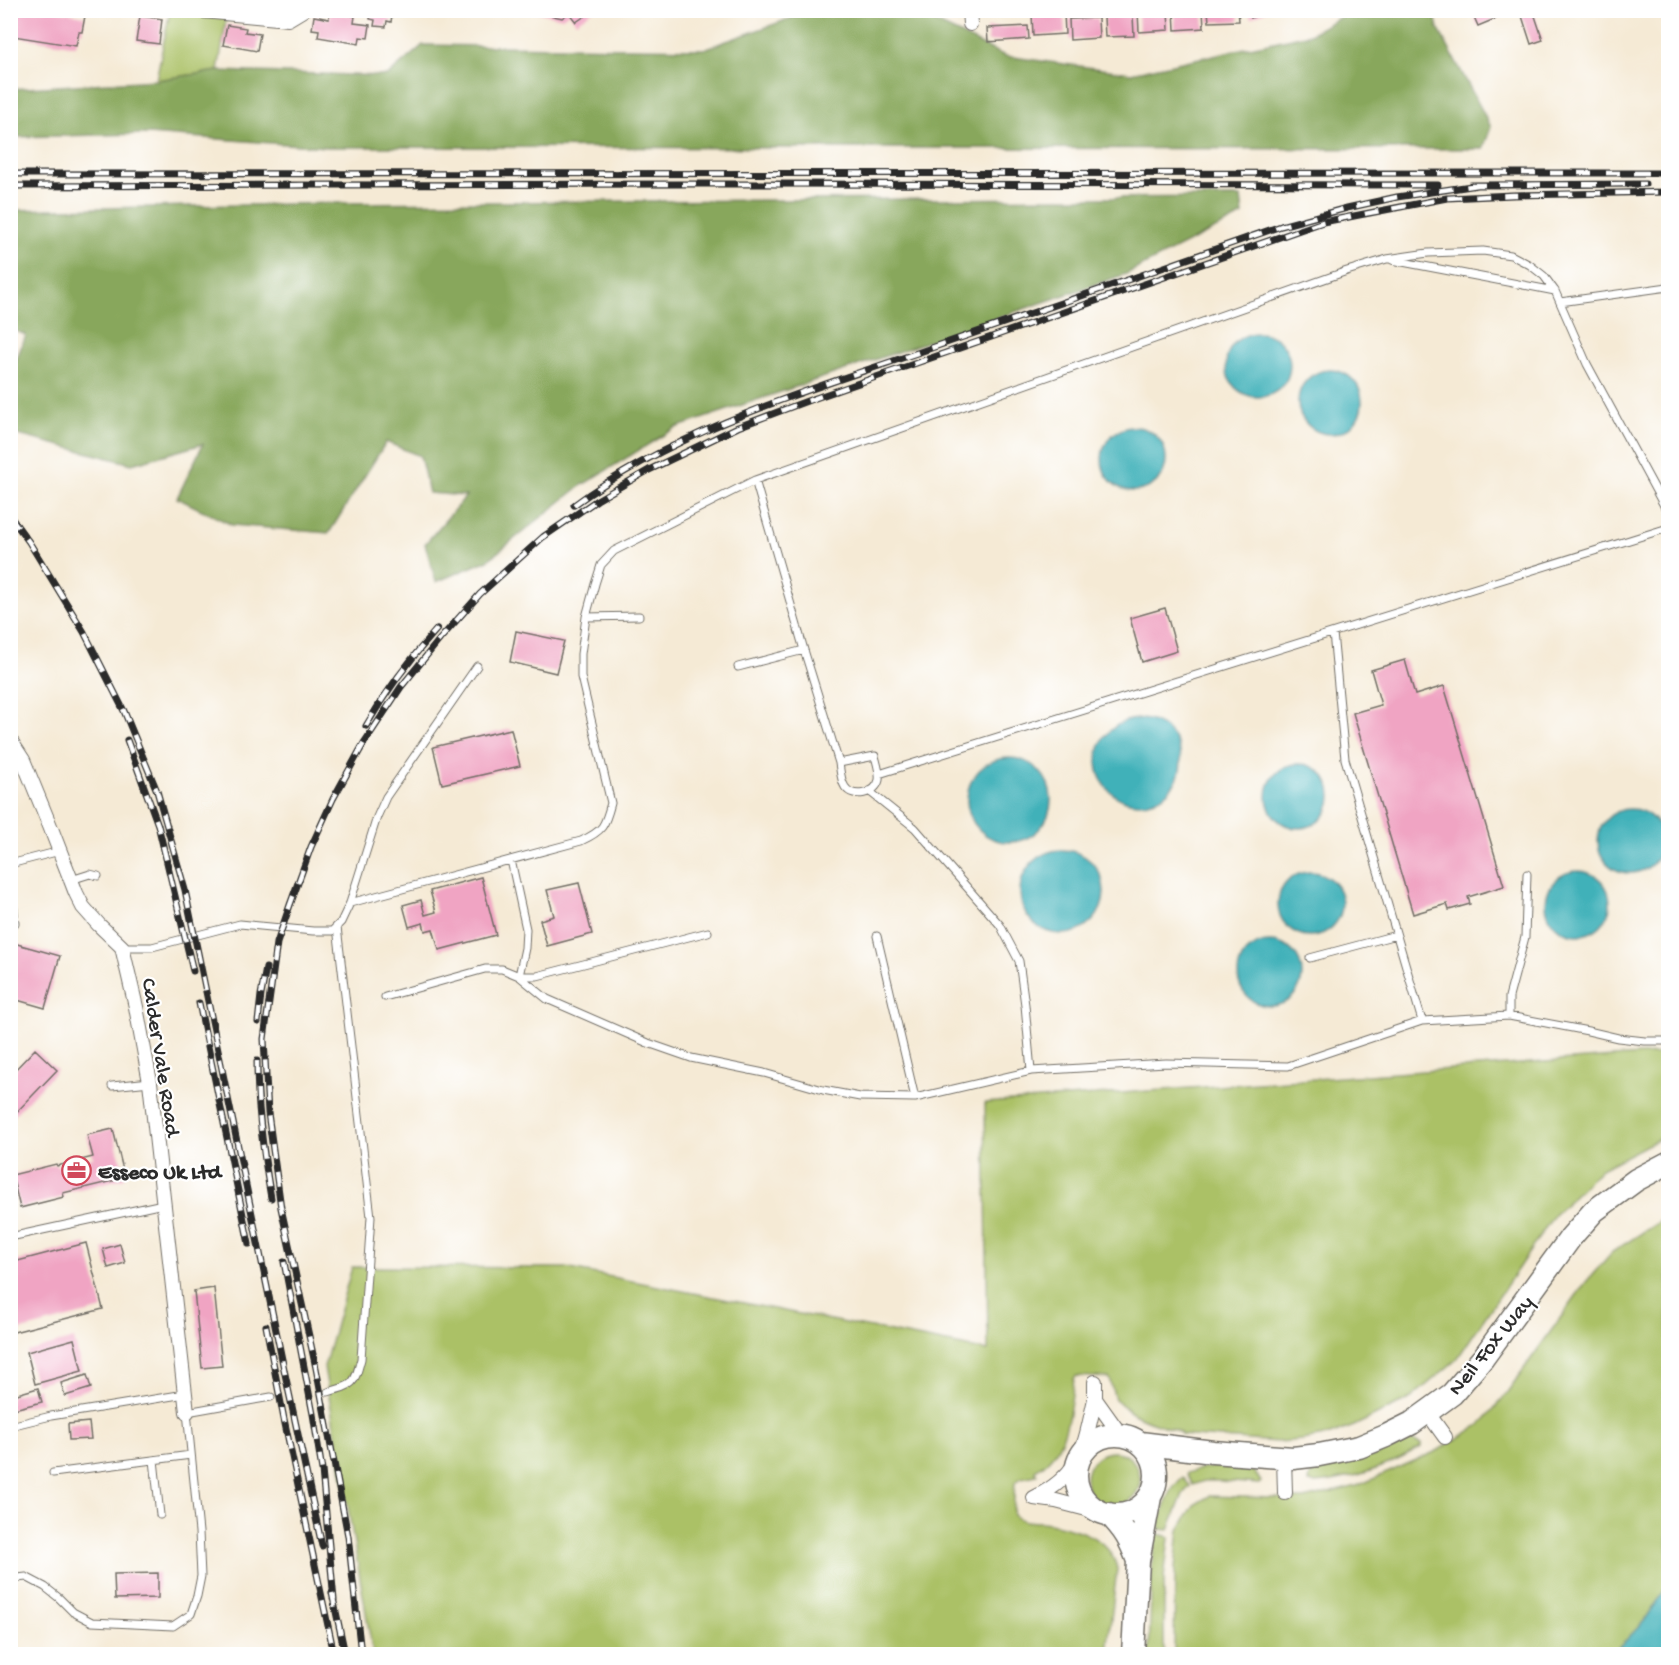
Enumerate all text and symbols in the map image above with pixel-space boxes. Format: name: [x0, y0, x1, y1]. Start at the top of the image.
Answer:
street label: Calder Vale Road: [134, 977, 185, 1141]
office icon: Esseco Uk Ltd: [61, 1154, 93, 1186]
place label: Esseco Uk Ltd: [98, 1161, 223, 1187]
street label: Neil Fox Way: [1444, 1291, 1541, 1402]

